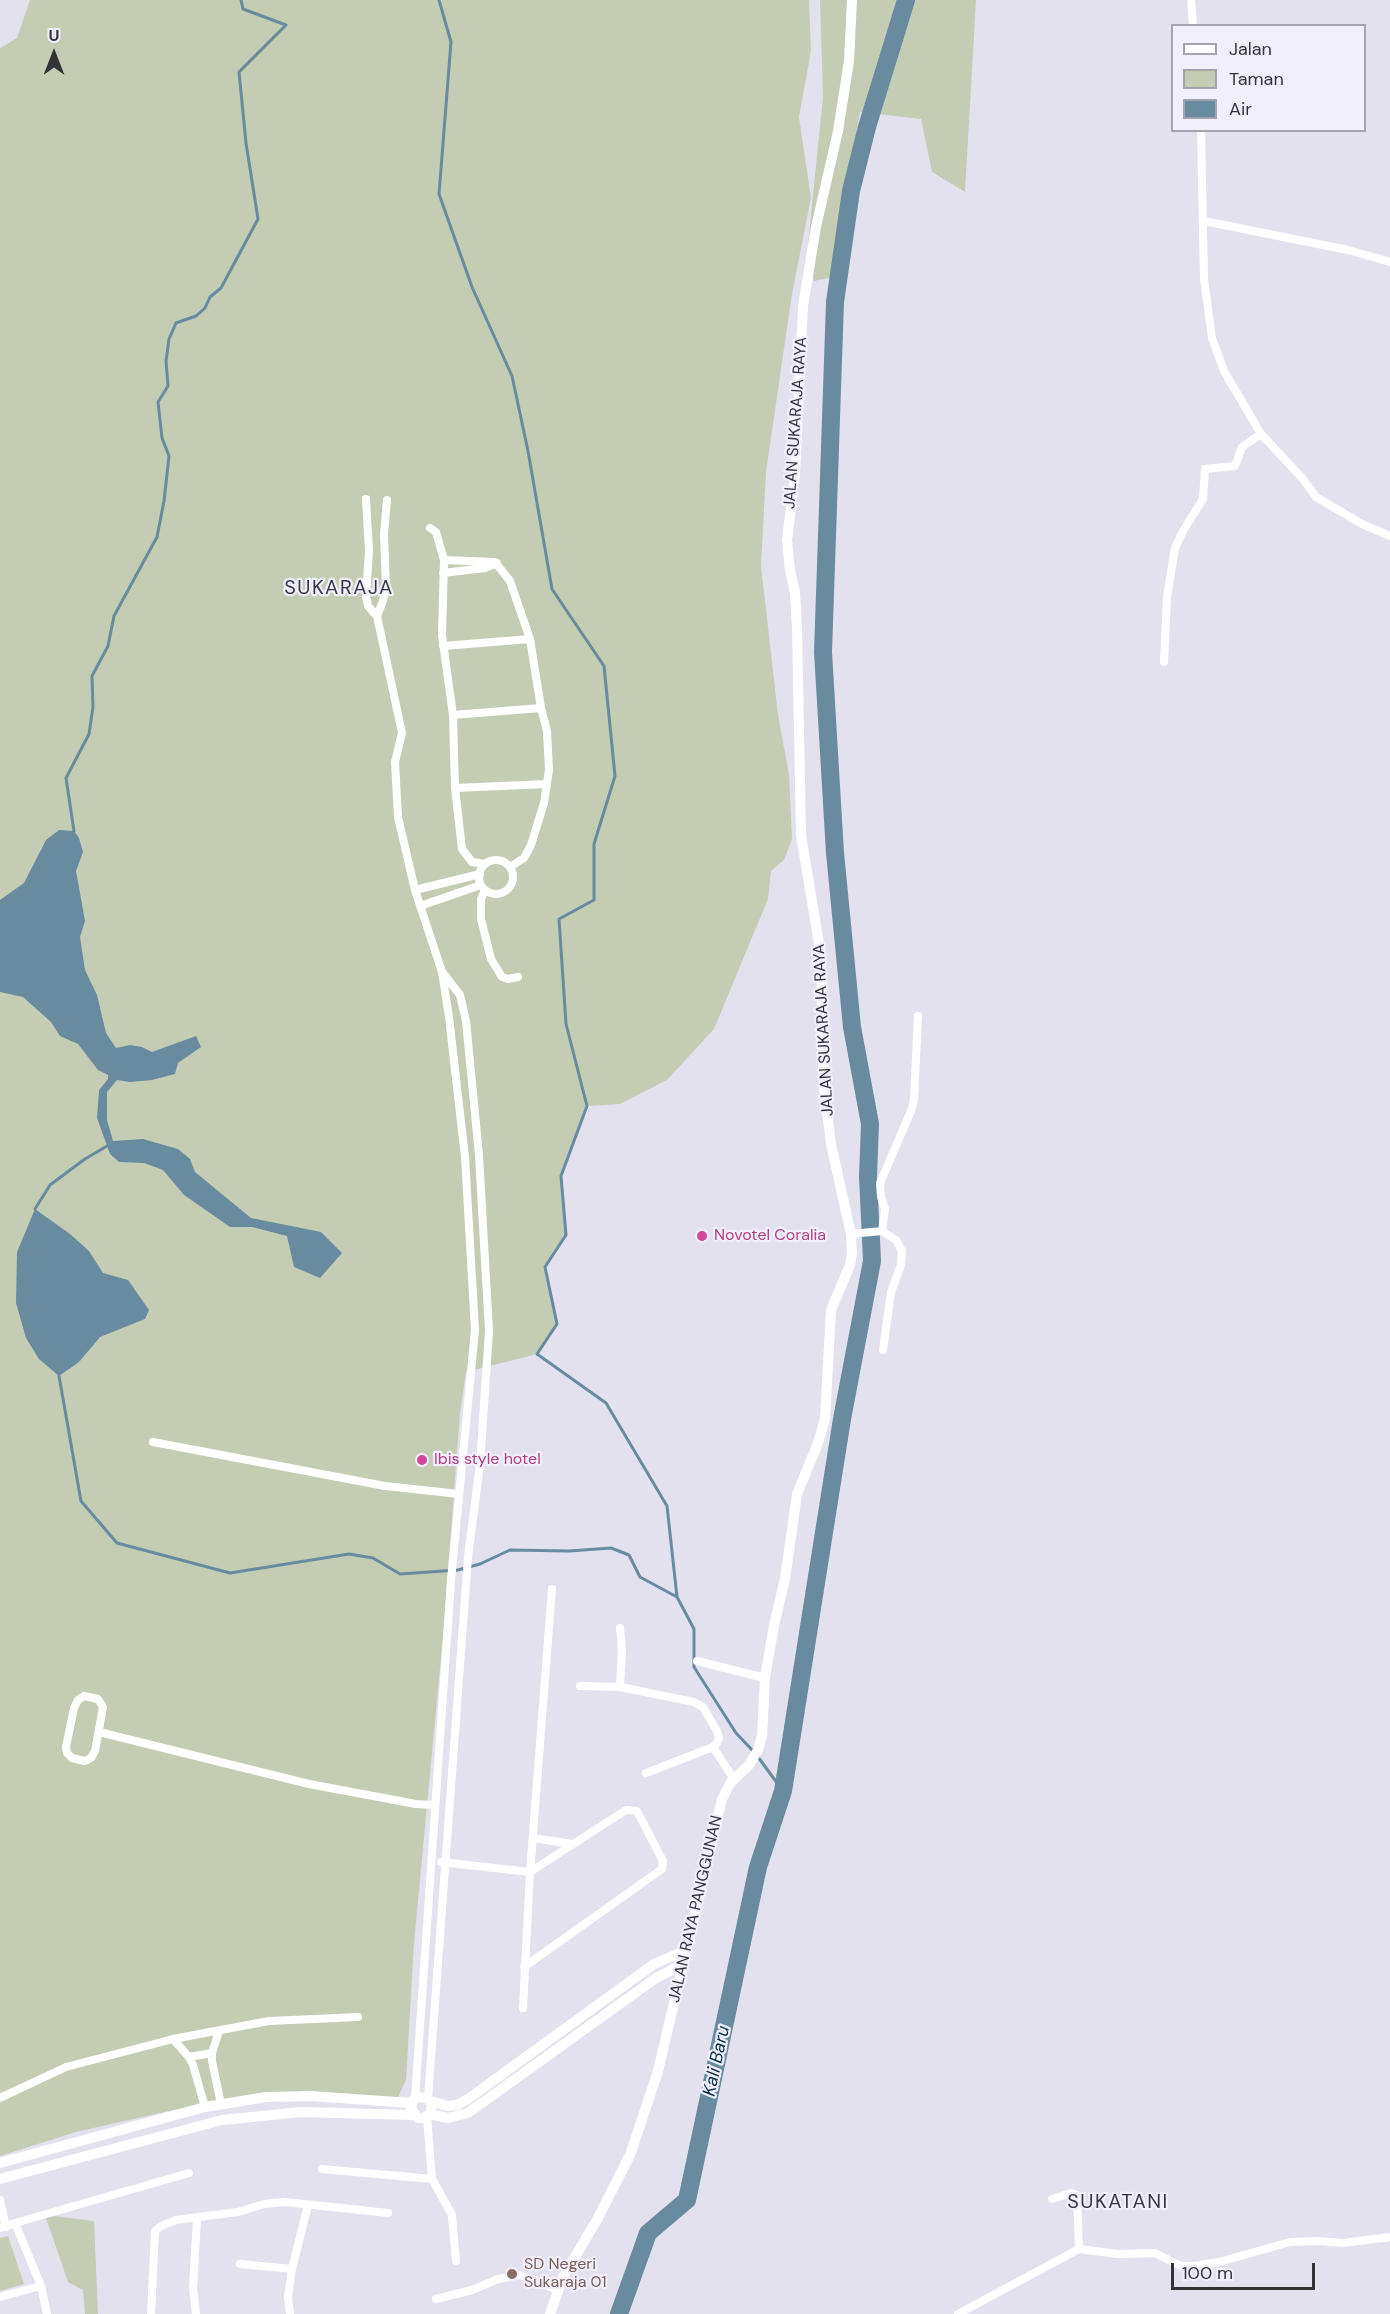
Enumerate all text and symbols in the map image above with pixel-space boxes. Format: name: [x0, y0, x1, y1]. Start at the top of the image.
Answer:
north arrow: [24, 24, 84, 84]
legend: [1171, 24, 1366, 132]
text: U: [49, 25, 59, 46]
text: Jalan: [1229, 37, 1272, 61]
text: Taman: [1229, 67, 1284, 91]
text: Air: [1229, 97, 1252, 121]
street label: JALAN SUKARAJA RAYA: [780, 336, 812, 510]
district label: SUKARAJA: [284, 577, 394, 601]
street label: JALAN SUKARAJA RAYA: [810, 943, 838, 1117]
place label: Novotel Coralia: [714, 1226, 826, 1246]
marker: Novotel Coralia: [695, 1229, 709, 1243]
place label: Ibis style hotel: [434, 1450, 541, 1470]
marker: Ibis style hotel: [415, 1453, 429, 1467]
street label: JALAN RAYA PANGGUNAN: [665, 1814, 727, 2004]
water label: Kali Baru: [699, 2024, 735, 2098]
district label: SUKATANI: [1067, 2191, 1169, 2215]
scale bar: [1174, 2251, 1318, 2289]
place label: SD Negeri Sukaraja 01: [524, 2255, 607, 2293]
text: 100 m: [1182, 2261, 1233, 2285]
marker: SD Negeri Sukaraja 01: [505, 2267, 519, 2281]

